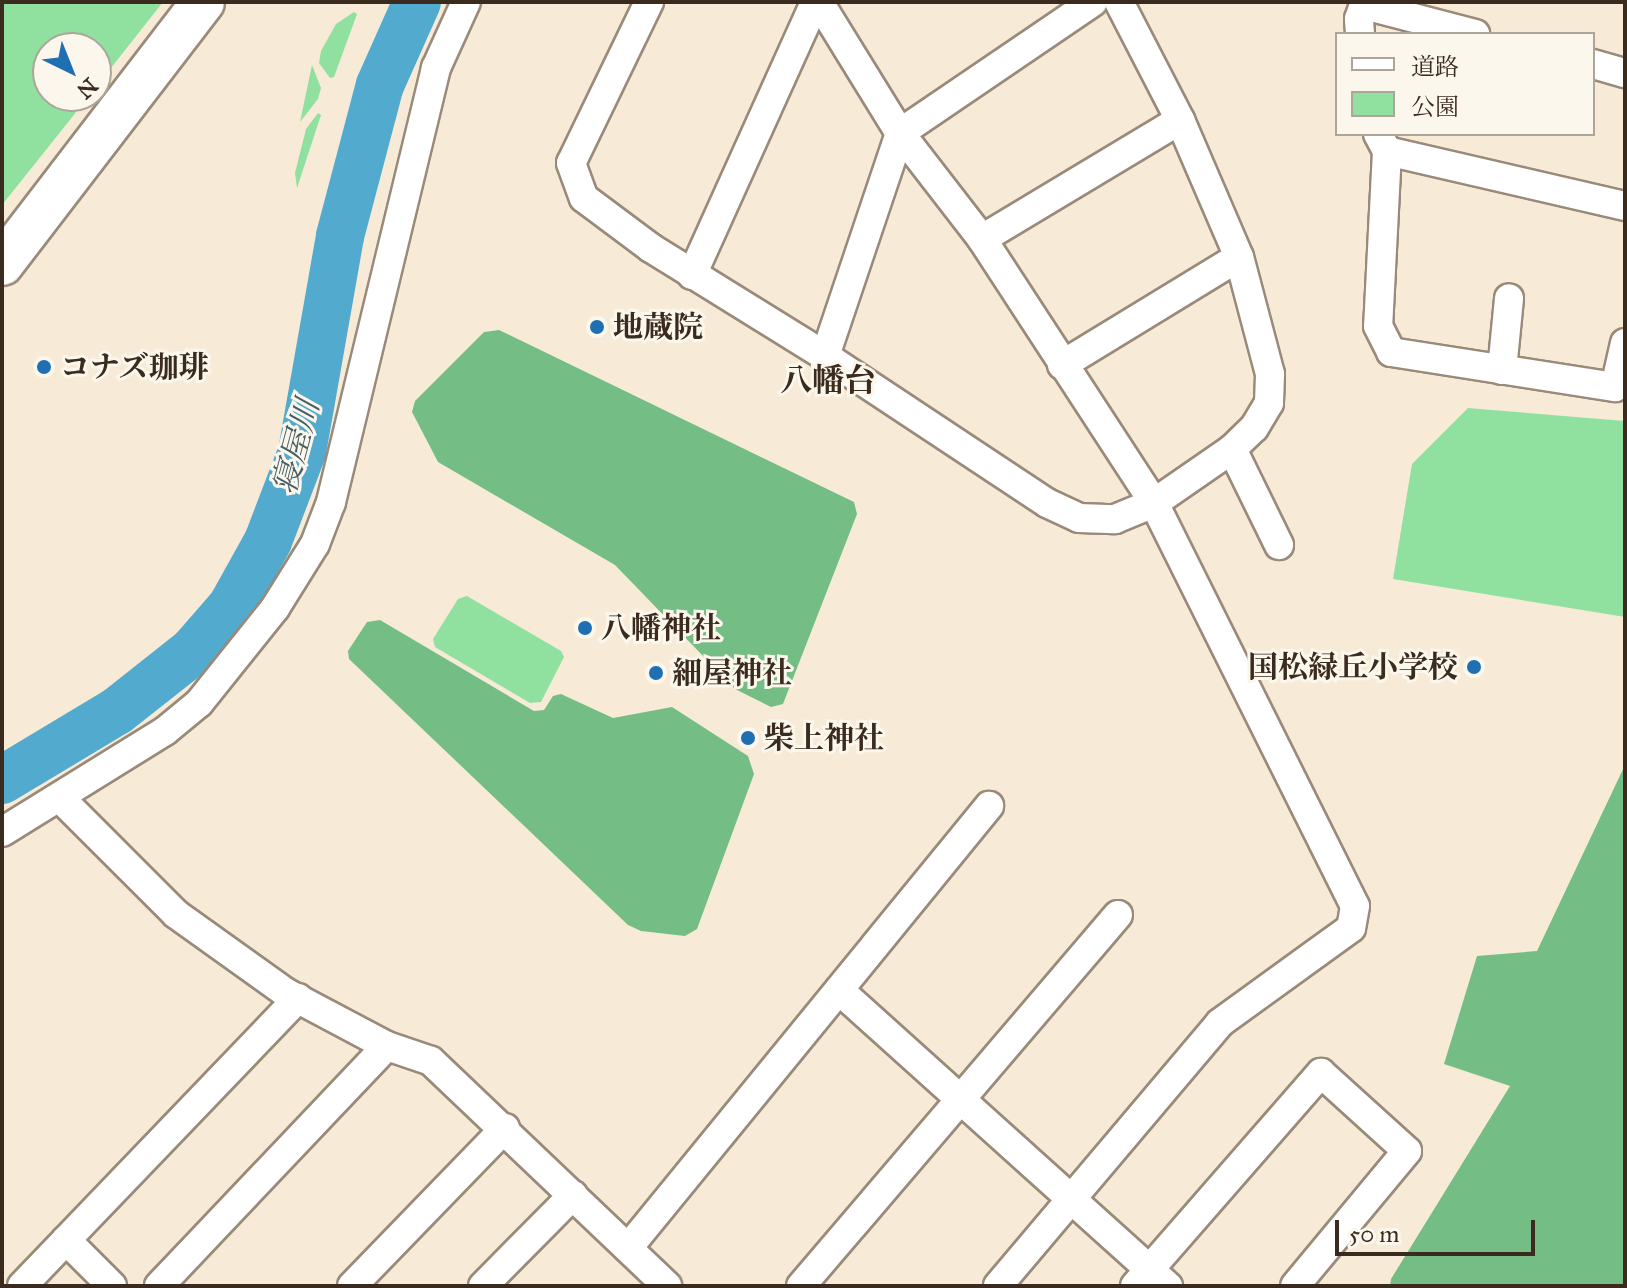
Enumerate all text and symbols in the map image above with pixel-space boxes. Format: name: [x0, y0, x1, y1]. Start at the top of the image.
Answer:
north arrow: [32, 32, 112, 112]
legend: [1335, 32, 1595, 136]
text: 道路: [1411, 52, 1459, 82]
text: N: [71, 72, 103, 105]
text: 公園: [1411, 92, 1459, 122]
place label: 地蔵院: [613, 309, 703, 345]
marker: 地蔵院: [588, 318, 606, 336]
place label: コナズ珈琲: [60, 349, 210, 385]
marker: コナズ珈琲: [35, 358, 53, 376]
district label: 八幡台: [780, 362, 876, 400]
water label: 寝屋川: [266, 396, 328, 498]
place label: 八幡神社: [601, 610, 721, 646]
marker: 八幡神社: [576, 619, 594, 637]
place label: 国松緑丘小学校: [1248, 649, 1458, 685]
place label: 細屋神社: [672, 655, 792, 691]
marker: 国松緑丘小学校: [1465, 658, 1483, 676]
marker: 細屋神社: [647, 664, 665, 682]
place label: 柴上神社: [764, 720, 884, 756]
marker: 柴上神社: [739, 729, 757, 747]
scale bar: [1339, 1204, 1539, 1254]
text: 50 m: [1349, 1219, 1399, 1249]

